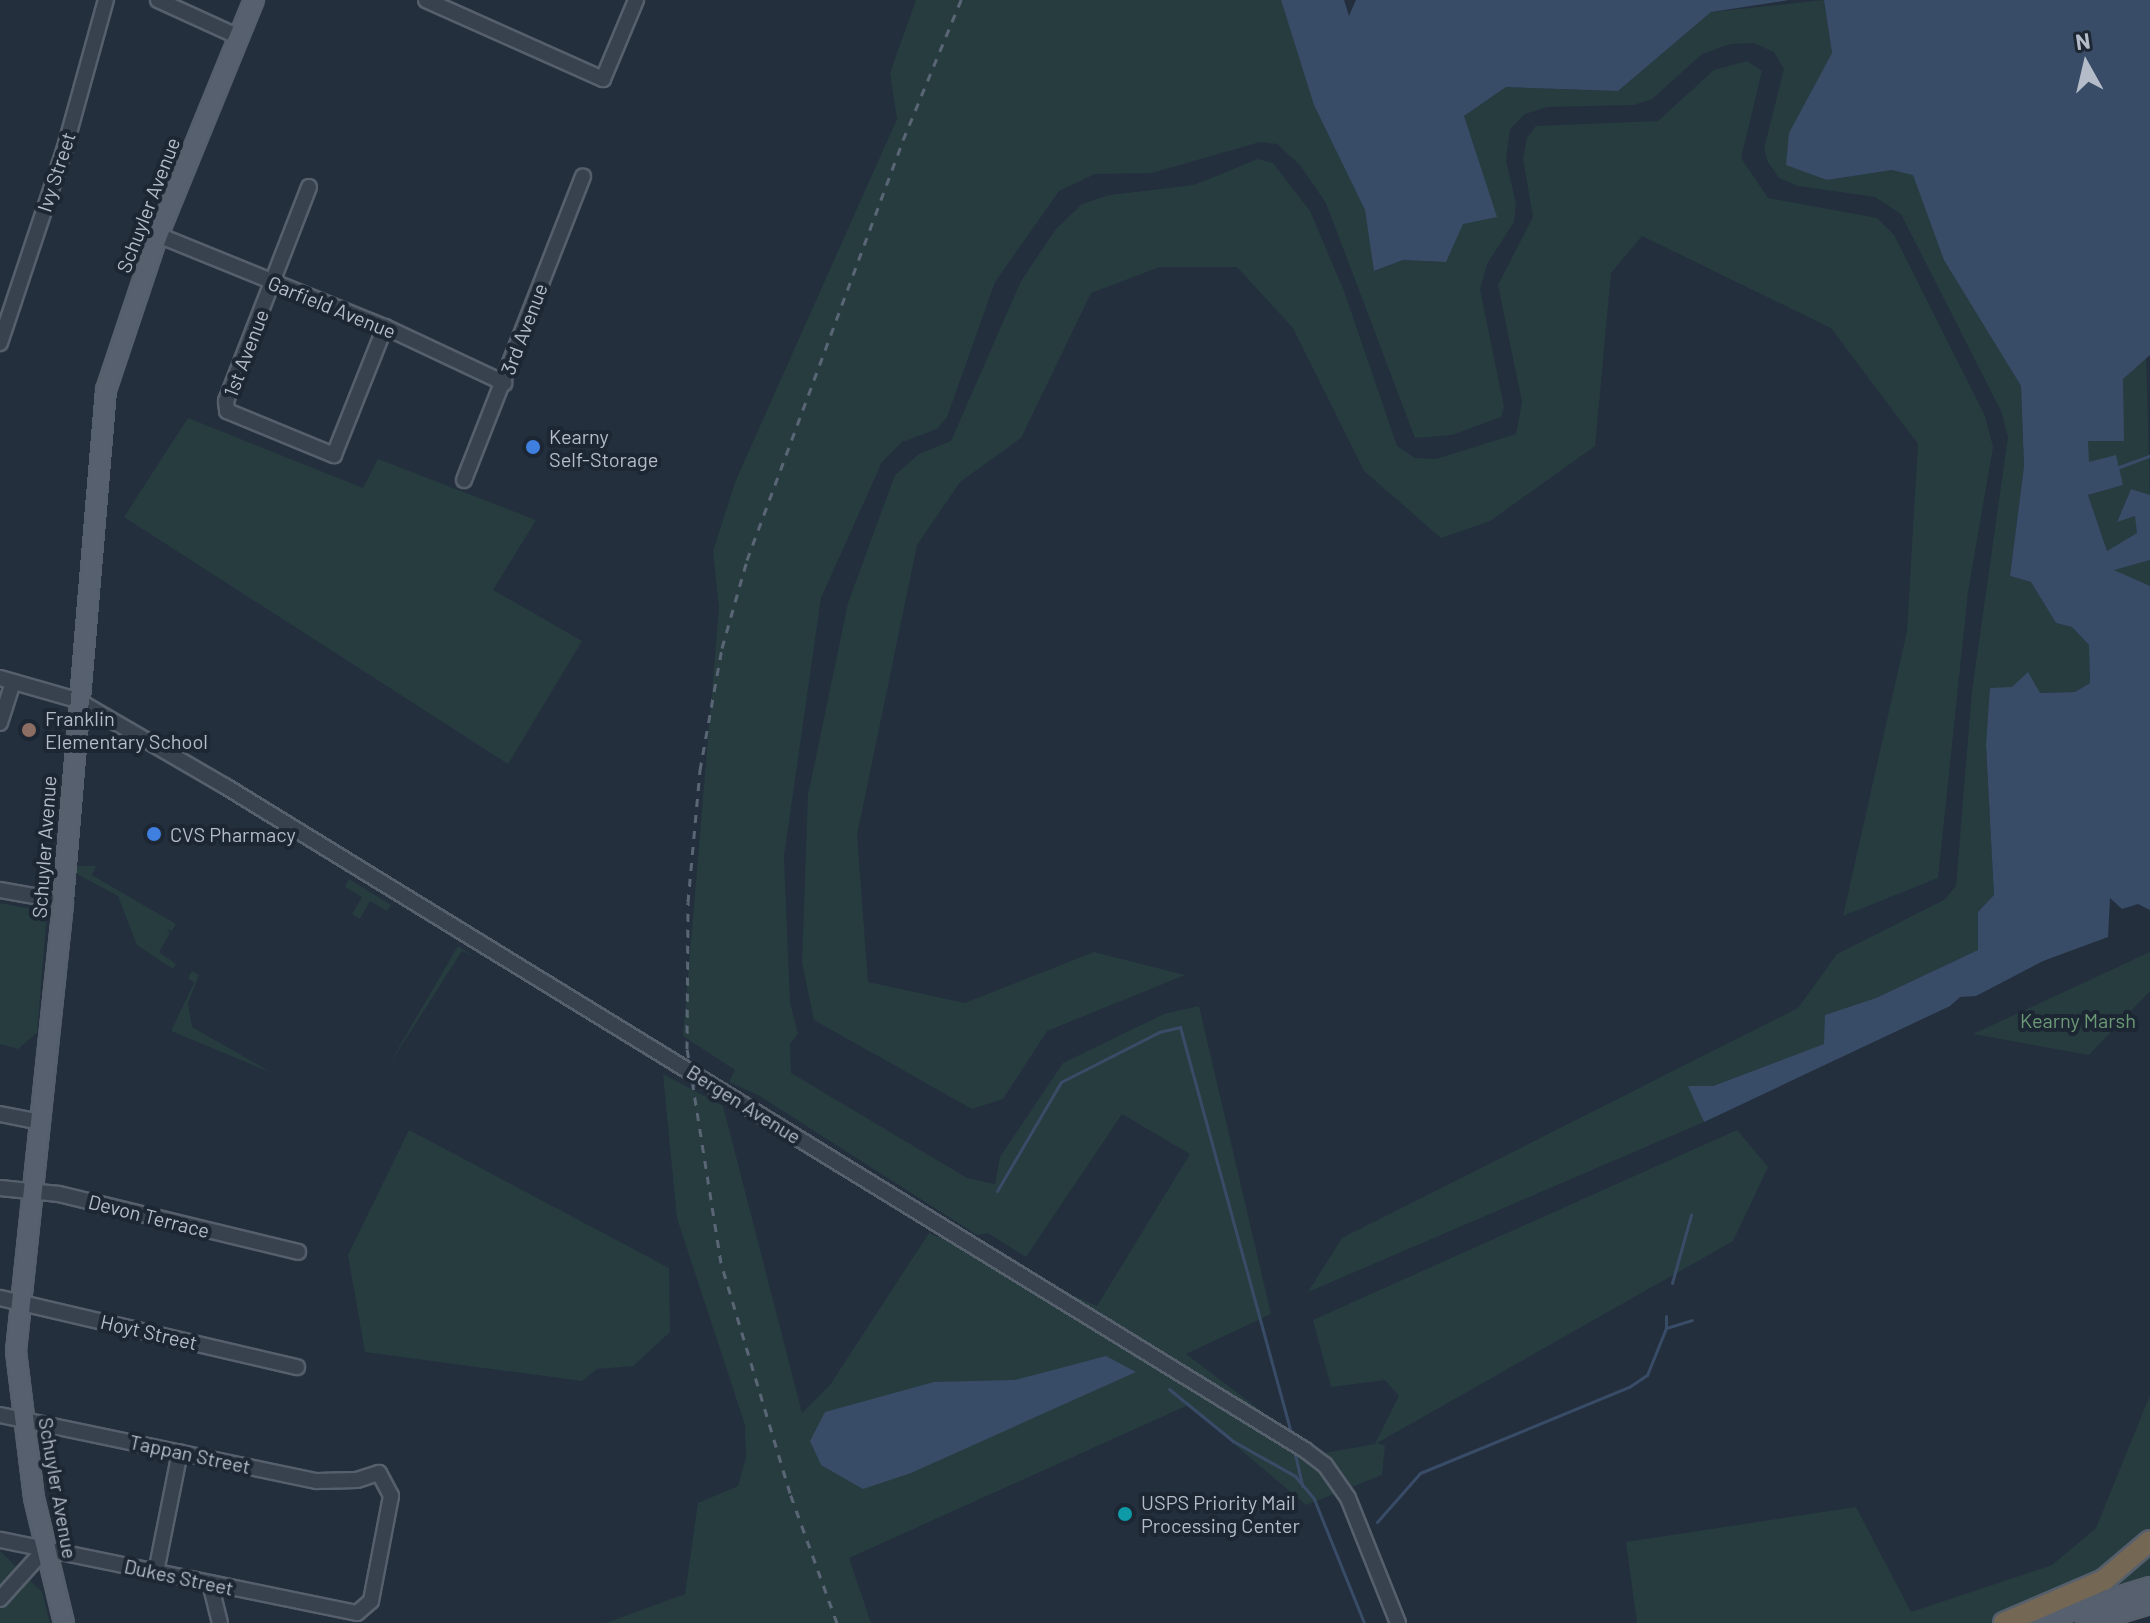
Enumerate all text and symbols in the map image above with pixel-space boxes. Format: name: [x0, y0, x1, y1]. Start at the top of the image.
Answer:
north arrow: [2046, 24, 2126, 104]
text: N: [2074, 26, 2092, 54]
street label: Ivy Street: [32, 129, 80, 215]
street label: Schuyler Avenue: [111, 134, 185, 276]
street label: Garfield Avenue: [265, 270, 399, 344]
street label: 3rd Avenue: [496, 280, 552, 378]
street label: 1st Avenue: [218, 306, 274, 400]
place label: Kearny Self-Storage: [549, 424, 658, 471]
marker: Kearny Self-Storage: [524, 438, 542, 456]
place label: Franklin Elementary School: [45, 706, 208, 753]
marker: Franklin Elementary School: [20, 721, 38, 739]
street label: Schuyler Avenue: [27, 775, 61, 919]
place label: CVS Pharmacy: [170, 822, 296, 846]
marker: CVS Pharmacy: [145, 825, 163, 843]
park label: Kearny Marsh: [2020, 1008, 2136, 1032]
street label: Bergen Avenue: [683, 1059, 805, 1149]
street label: Devon Terrace: [86, 1189, 212, 1243]
street label: Hoyt Street: [98, 1309, 200, 1355]
street label: Schuyler Avenue: [34, 1416, 82, 1560]
street label: Tappan Street: [127, 1429, 253, 1479]
place label: USPS Priority Mail Processing Center: [1141, 1490, 1300, 1537]
marker: USPS Priority Mail Processing Center: [1116, 1505, 1134, 1523]
street label: Dukes Street: [122, 1554, 236, 1600]

